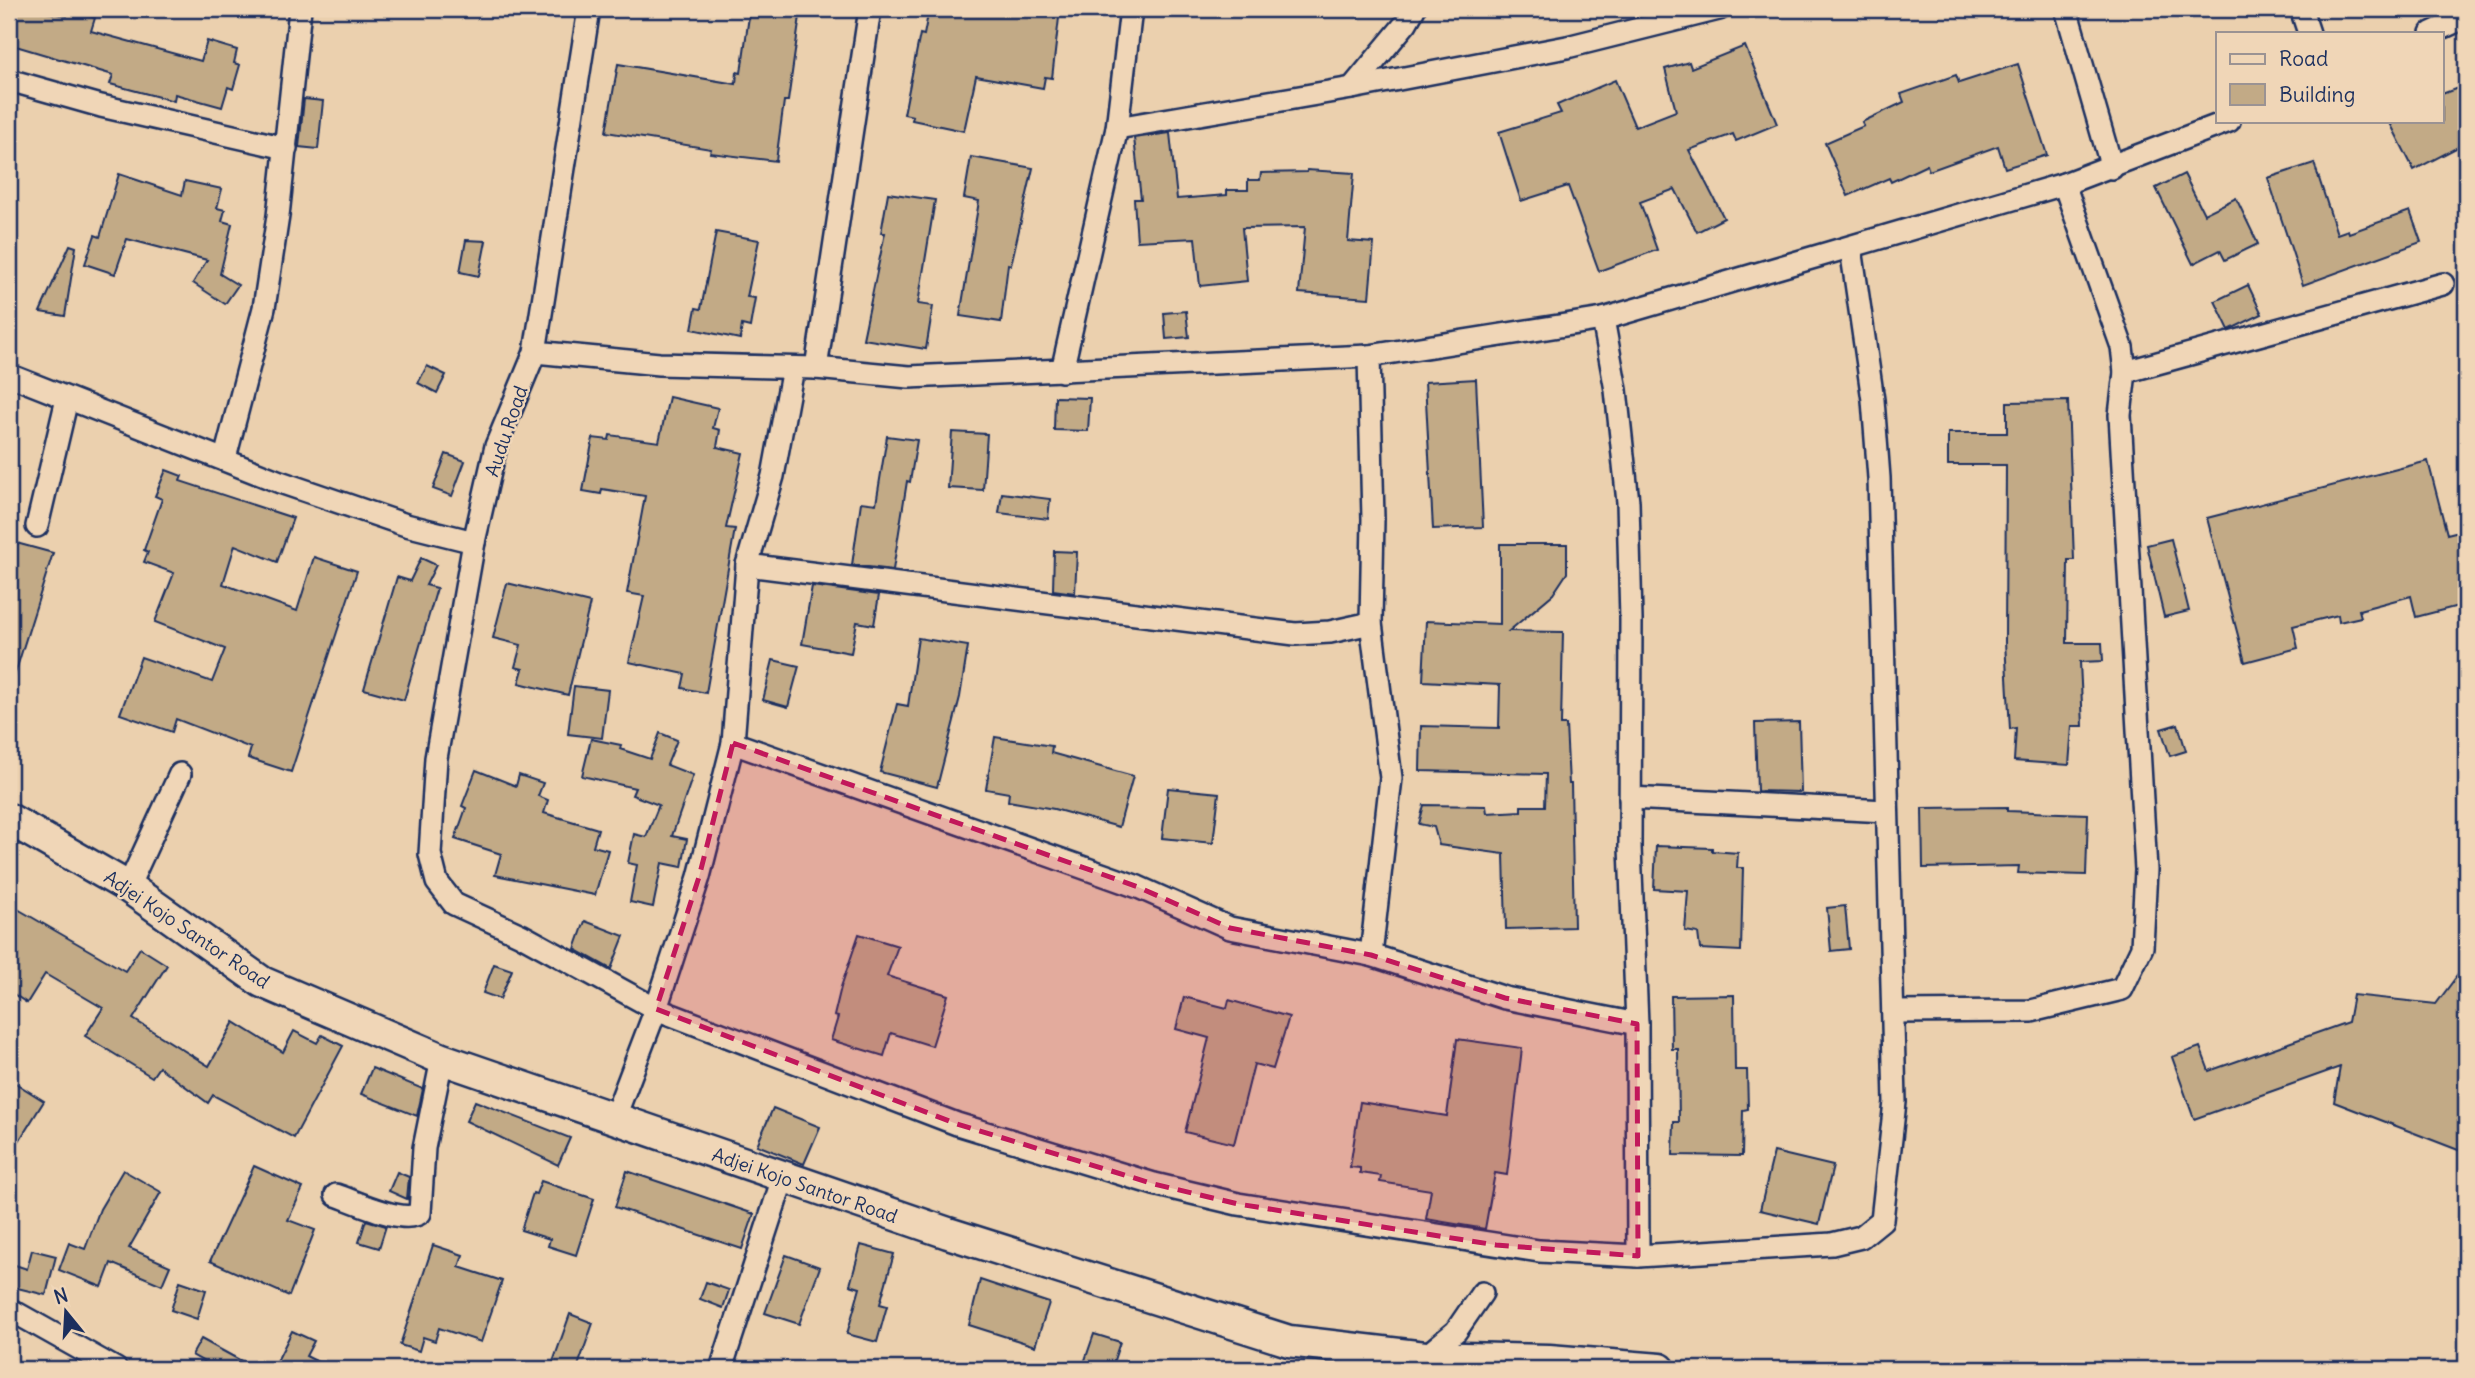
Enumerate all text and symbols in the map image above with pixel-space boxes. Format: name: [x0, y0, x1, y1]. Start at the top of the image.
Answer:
legend: [2216, 32, 2444, 122]
text: Road: [2279, 45, 2328, 72]
text: Building: [2279, 81, 2355, 108]
street label: Audu Road: [479, 382, 533, 480]
street label: Adjei Kojo Santor Road: [100, 865, 274, 993]
street label: Adjei Kojo Santor Road: [709, 1142, 901, 1228]
north arrow: [32, 1276, 102, 1346]
text: N: [51, 1282, 71, 1309]

